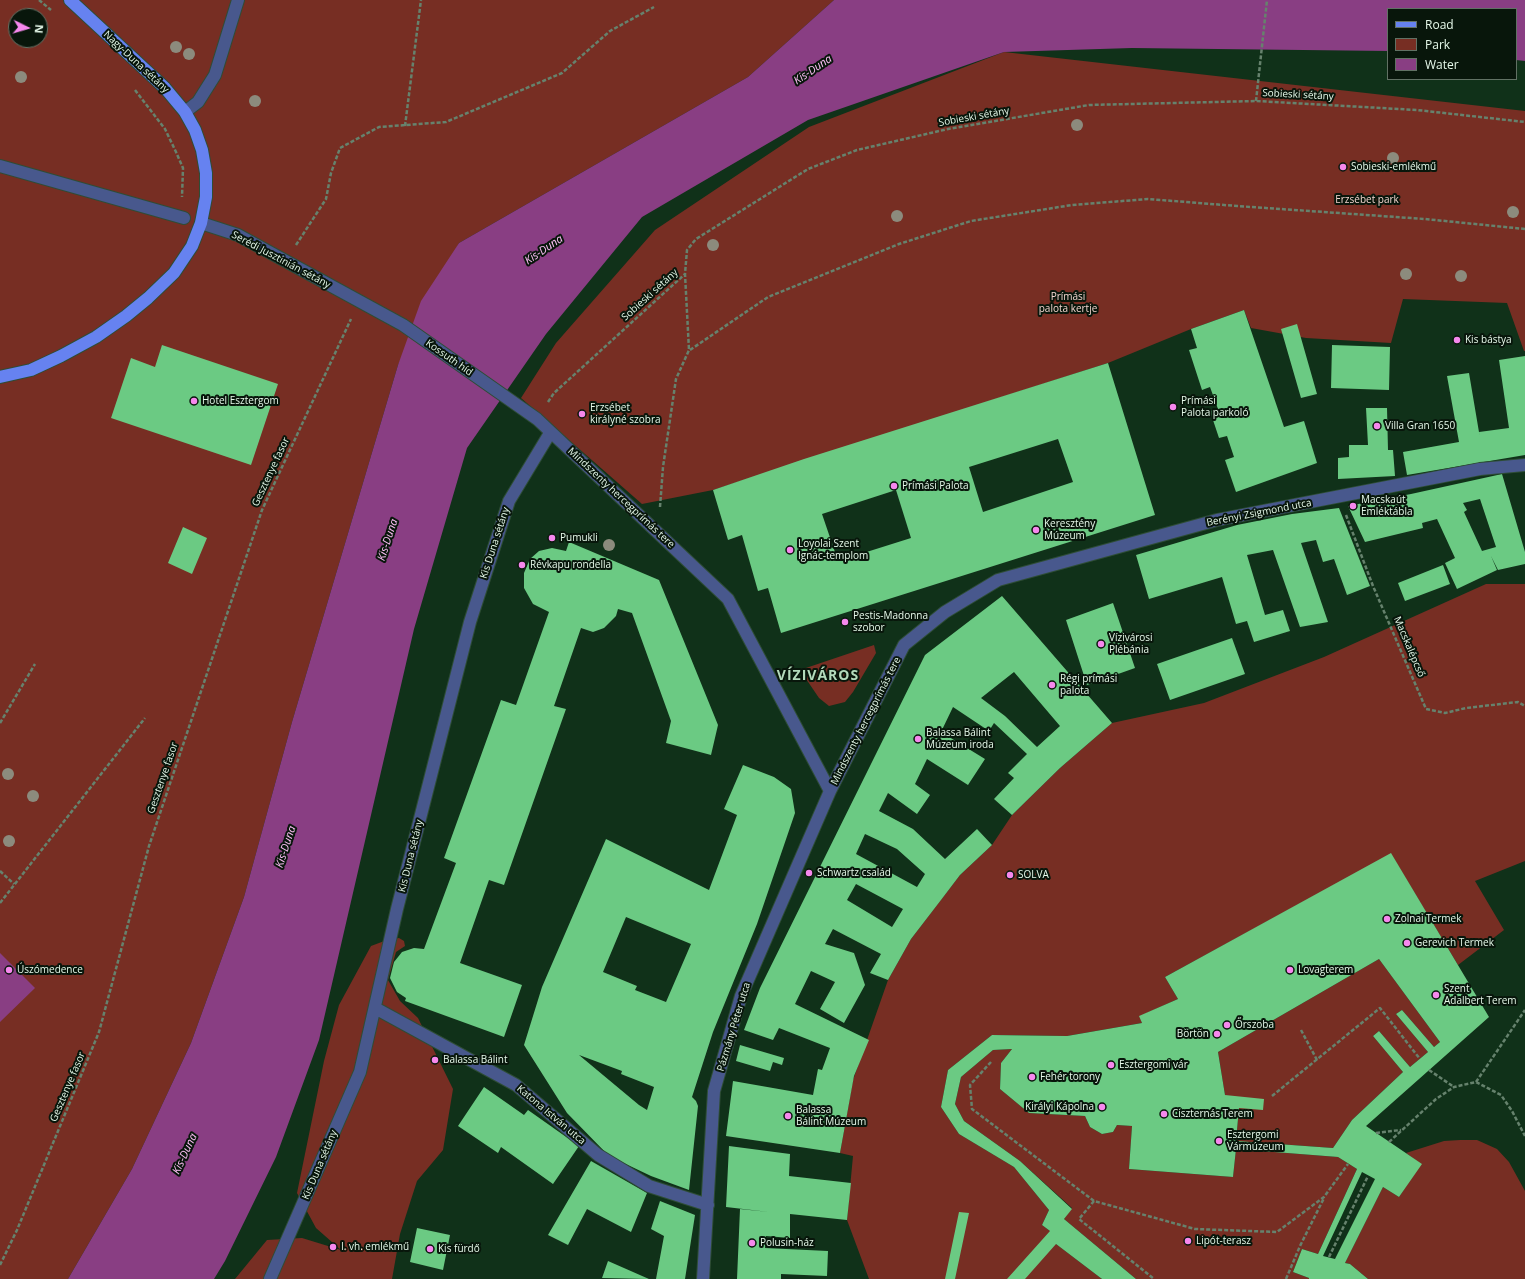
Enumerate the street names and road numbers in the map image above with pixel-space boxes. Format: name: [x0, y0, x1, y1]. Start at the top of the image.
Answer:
street label: Nagy-Duna sétány: [101, 29, 171, 95]
street label: Sobieski sétány: [1262, 87, 1334, 103]
street label: Sobieski sétány: [938, 105, 1010, 129]
street label: Serédi Jusztinián sétány: [230, 229, 332, 291]
street label: Sobieski sétány: [619, 267, 681, 323]
street label: Kossuth híd: [423, 337, 475, 379]
street label: Gesztenye fasor: [250, 436, 292, 508]
street label: Mindszenty hercegprímás tere: [565, 445, 677, 551]
street label: Berényi Zsigmond utca: [1206, 497, 1312, 529]
street label: Kis Duna sétány: [478, 506, 512, 580]
street label: Macskalépcső: [1391, 615, 1427, 679]
street label: Mindszenty hercegprímás tere: [829, 655, 903, 787]
street label: Gesztenye fasor: [145, 741, 181, 815]
street label: Kis Duna sétány: [396, 818, 426, 894]
street label: Pázmány Péter utca: [715, 981, 753, 1073]
street label: Gesztenye fasor: [48, 1050, 88, 1124]
street label: Katona István utca: [514, 1083, 588, 1147]
street label: Kis Duna sétány: [300, 1128, 340, 1202]

